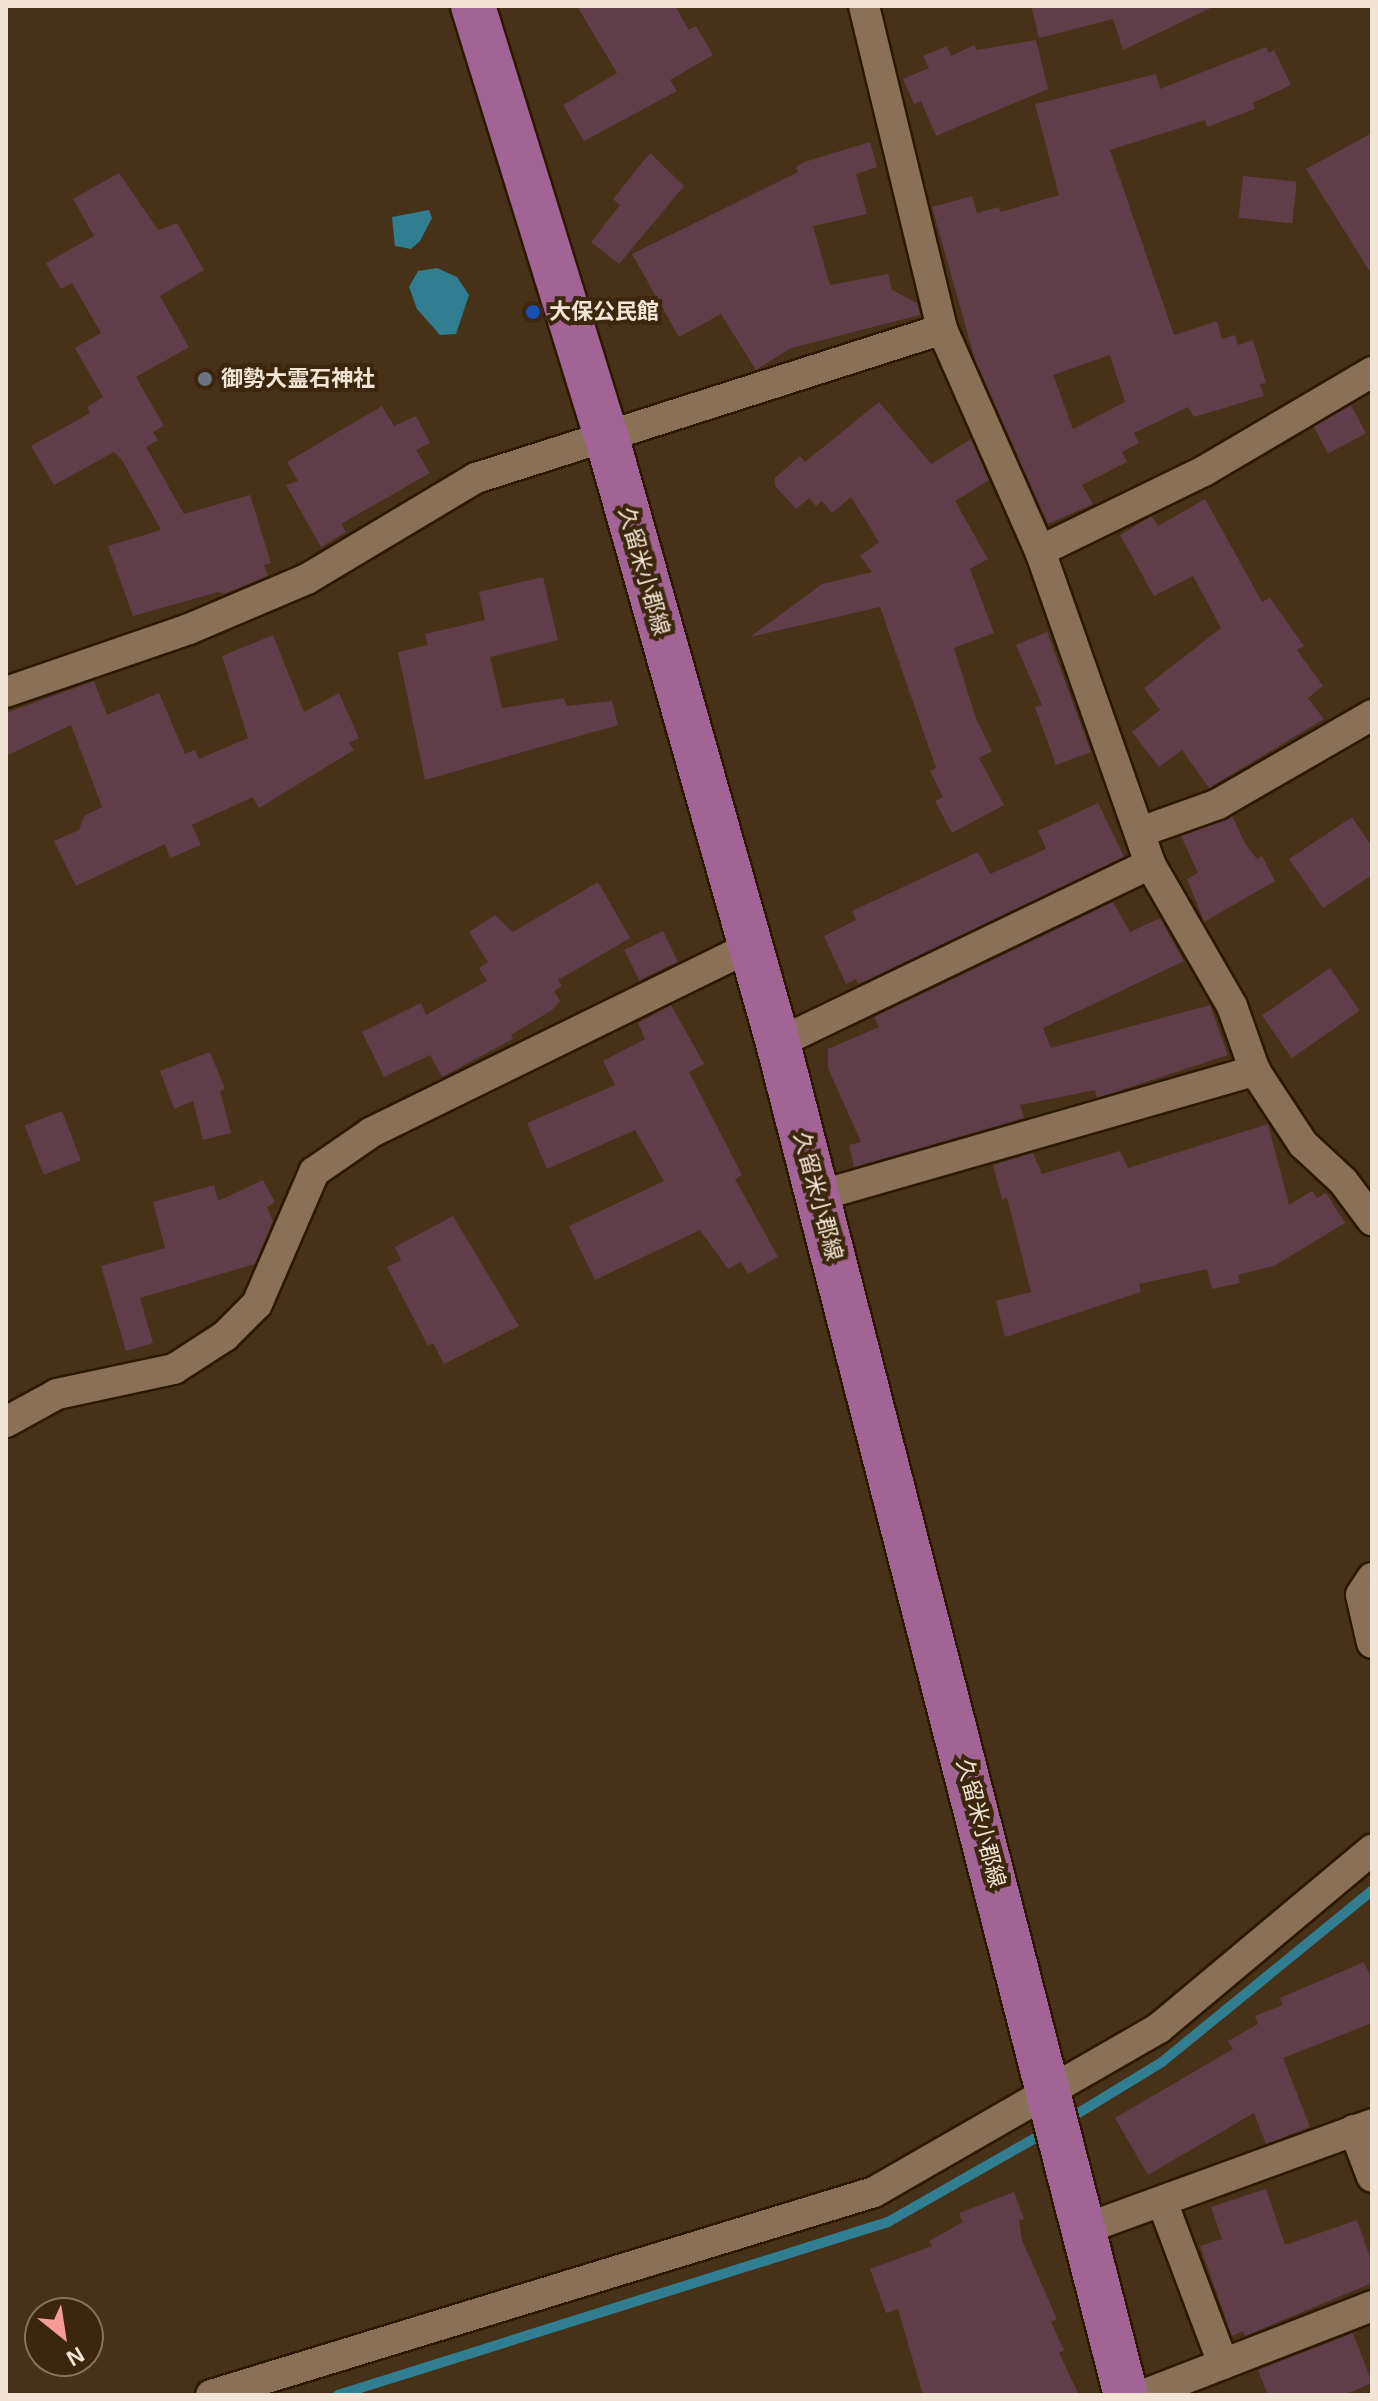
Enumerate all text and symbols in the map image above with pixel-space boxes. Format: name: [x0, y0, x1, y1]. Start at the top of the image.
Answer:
place label: 大保公民館: [549, 299, 659, 325]
marker: 大保公民館: [524, 303, 542, 321]
place label: 御勢大霊石神社: [221, 366, 375, 392]
marker: 御勢大霊石神社: [196, 370, 214, 388]
street label: 久留米小郡線: [613, 504, 675, 638]
street label: 久留米小郡線: [788, 1129, 848, 1263]
street label: 久留米小郡線: [951, 1756, 1011, 1890]
north arrow: [24, 2297, 104, 2377]
text: N: [62, 2342, 88, 2371]

